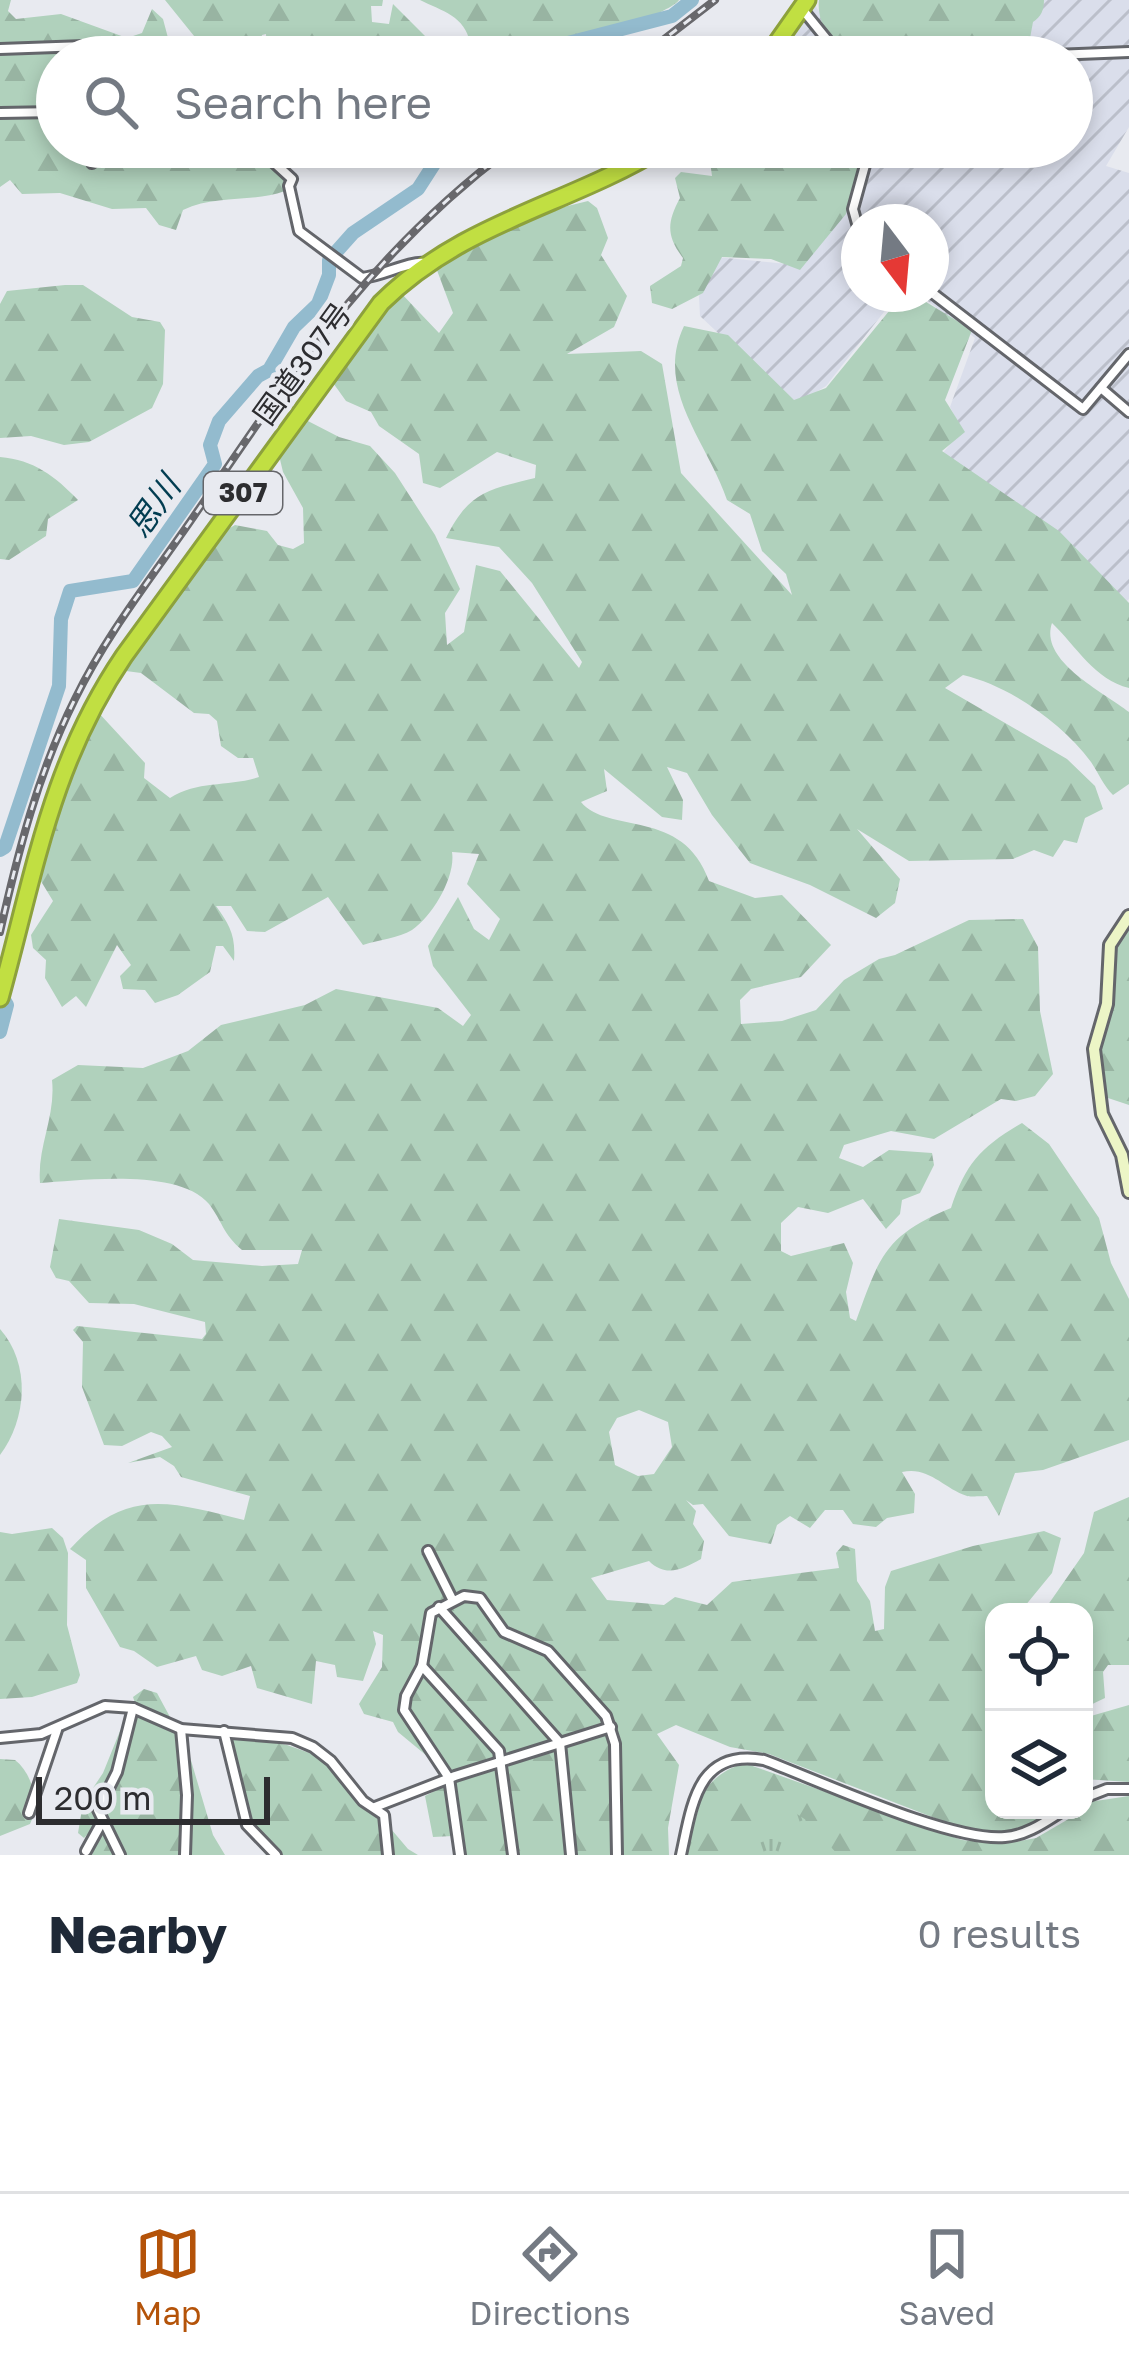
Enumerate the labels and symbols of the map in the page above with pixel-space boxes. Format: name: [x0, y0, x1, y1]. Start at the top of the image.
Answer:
north arrow: [841, 204, 949, 312]
street label: 国道307号: [246, 295, 359, 431]
water label: 思川: [118, 465, 189, 544]
road number: 307: [204, 472, 282, 514]
scale bar: [36, 1771, 270, 1824]

